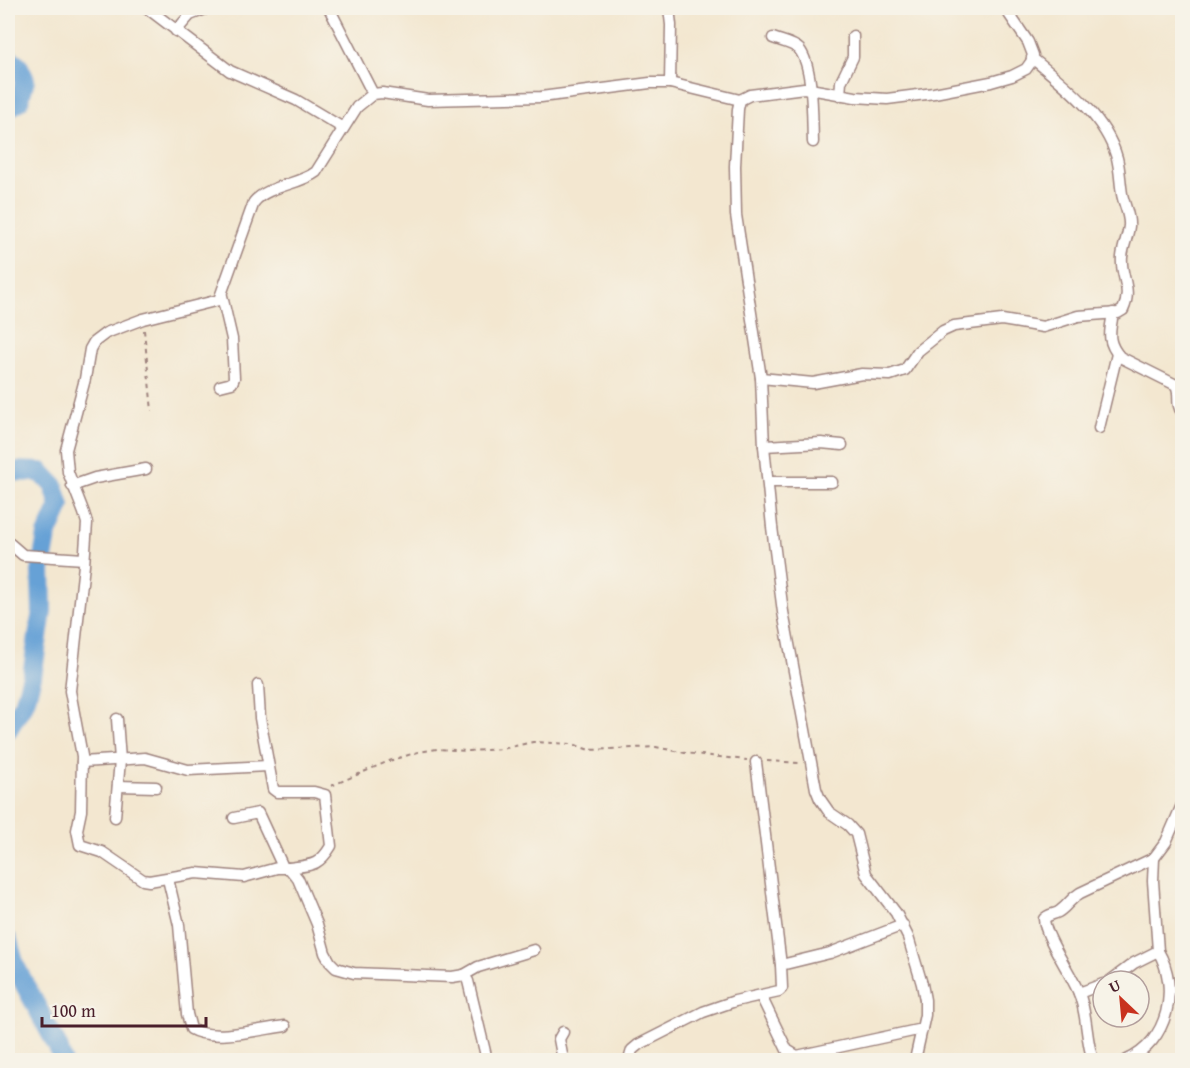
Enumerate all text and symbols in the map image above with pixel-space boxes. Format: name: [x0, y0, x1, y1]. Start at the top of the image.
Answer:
north arrow: [1091, 969, 1151, 1029]
text: U: [1104, 972, 1125, 999]
scale bar: [42, 990, 206, 1028]
text: 100 m: [51, 997, 96, 1024]

